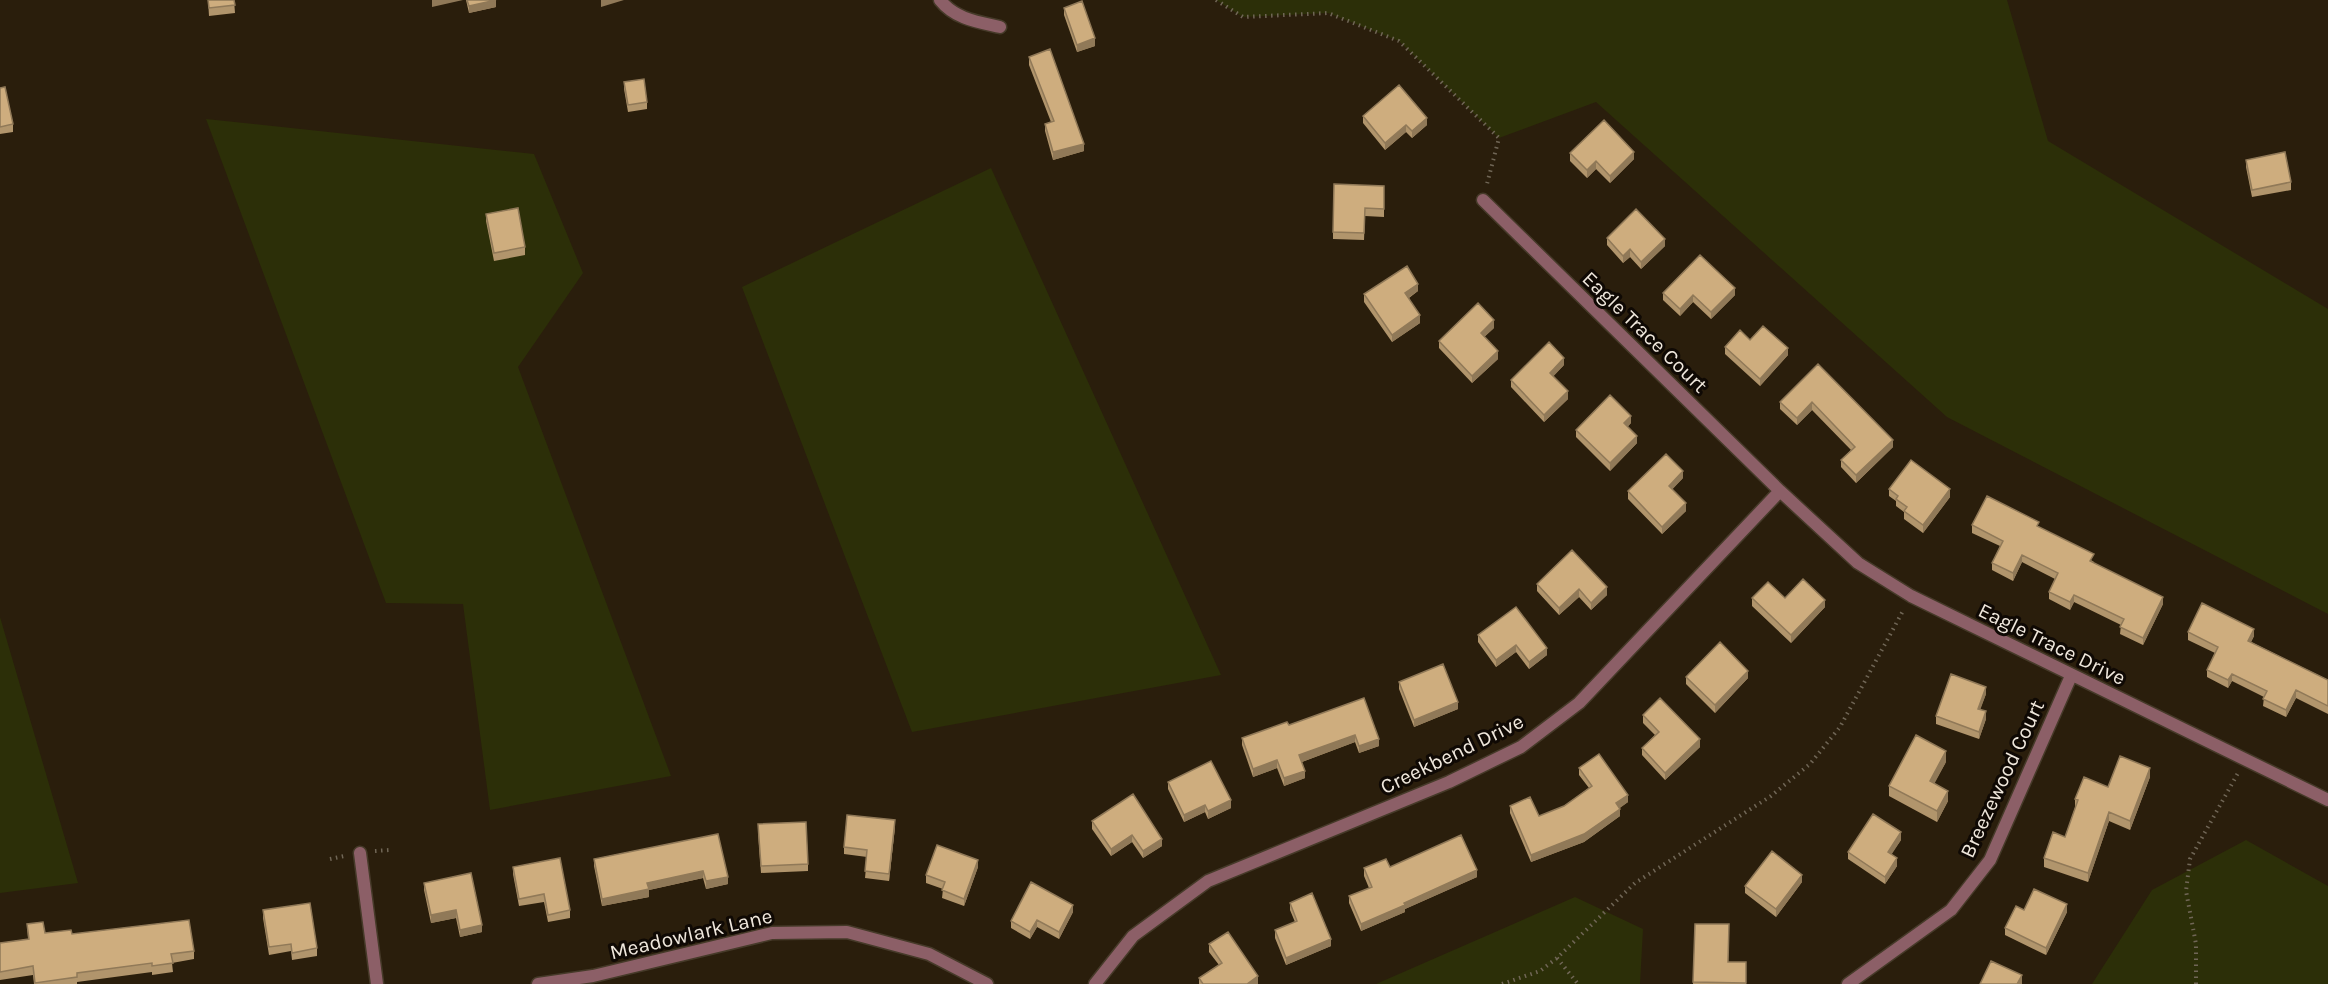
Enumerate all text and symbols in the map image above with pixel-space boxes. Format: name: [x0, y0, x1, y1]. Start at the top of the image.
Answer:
street label: Eagle Trace Court: [1578, 266, 1712, 398]
street label: Eagle Trace Drive: [1975, 598, 2129, 690]
street label: Breezewood Court: [1955, 696, 2049, 862]
street label: Creekbend Drive: [1377, 709, 1527, 799]
street label: Meadowlark Lane: [607, 904, 775, 964]

